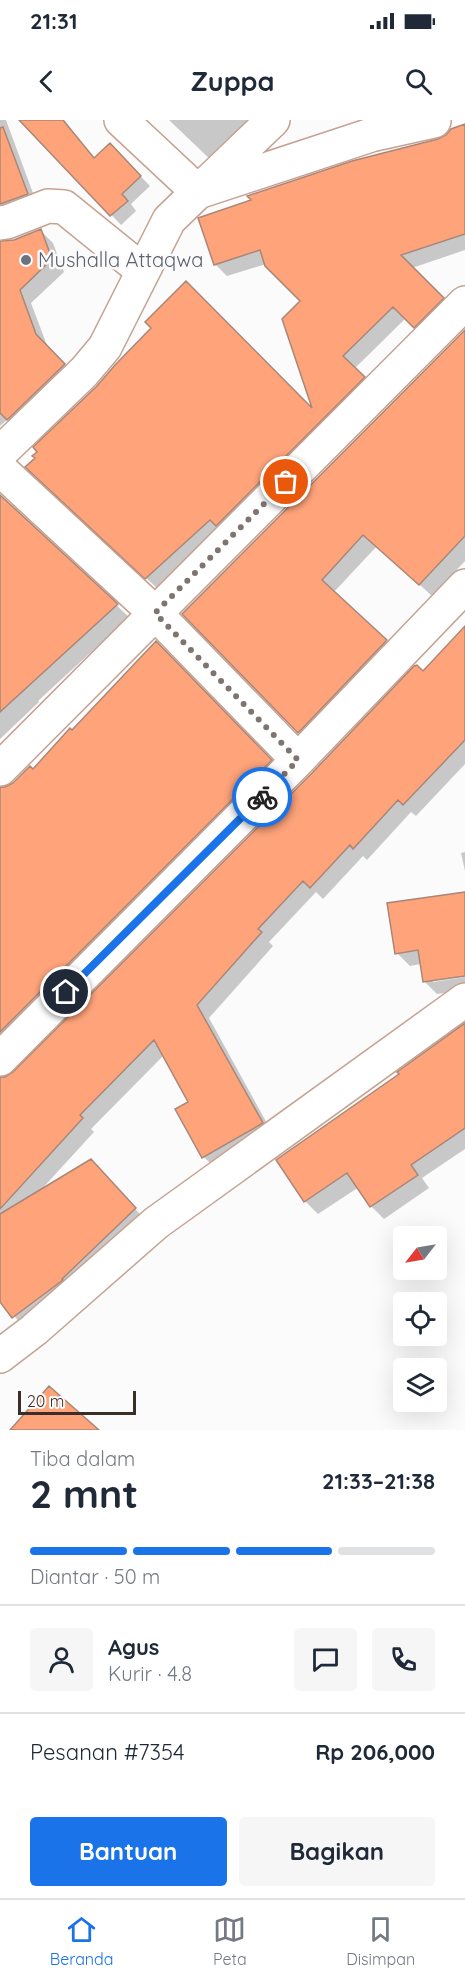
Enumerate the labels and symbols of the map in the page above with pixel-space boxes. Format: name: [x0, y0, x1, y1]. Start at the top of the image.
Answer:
place label: Mushalla Attaqwa: [38, 247, 203, 272]
marker: Mushalla Attaqwa: [19, 253, 33, 267]
pin: [260, 456, 311, 507]
courier: [232, 767, 292, 827]
pin: [40, 966, 91, 1017]
north arrow: [393, 1226, 447, 1280]
scale bar: [18, 1388, 136, 1416]

